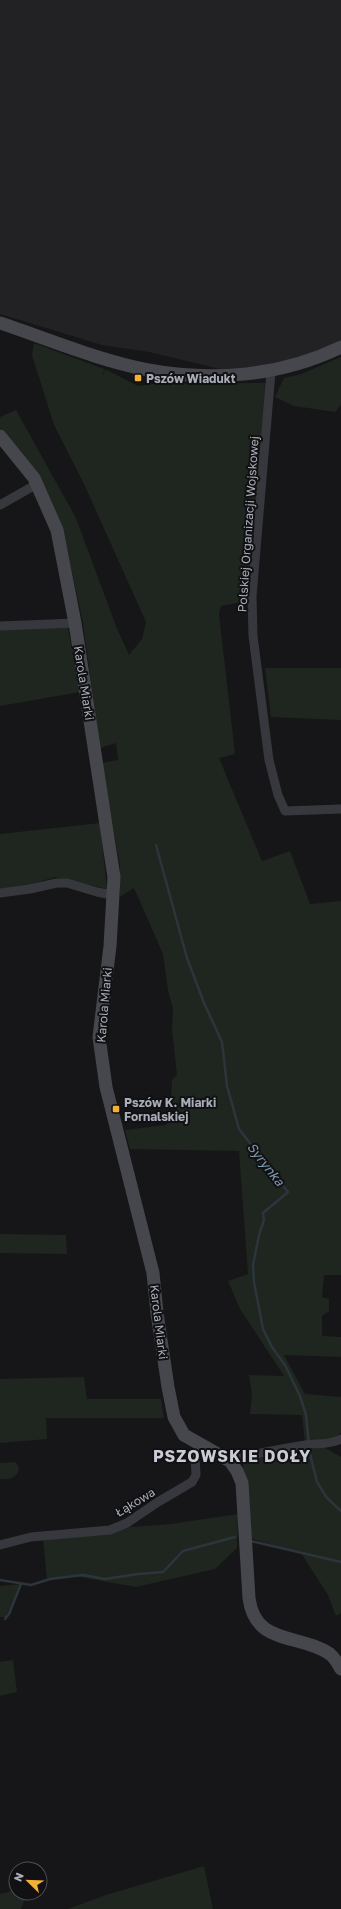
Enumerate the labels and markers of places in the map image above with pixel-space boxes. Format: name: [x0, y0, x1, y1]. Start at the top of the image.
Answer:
place label: Pszów Wiadukt: [146, 371, 236, 386]
marker: Pszów Wiadukt: [133, 373, 143, 383]
place label: Pszów K. Miarki Fornalskiej: [124, 1095, 216, 1124]
marker: Pszów K. Miarki Fornalskiej: [111, 1104, 121, 1114]

